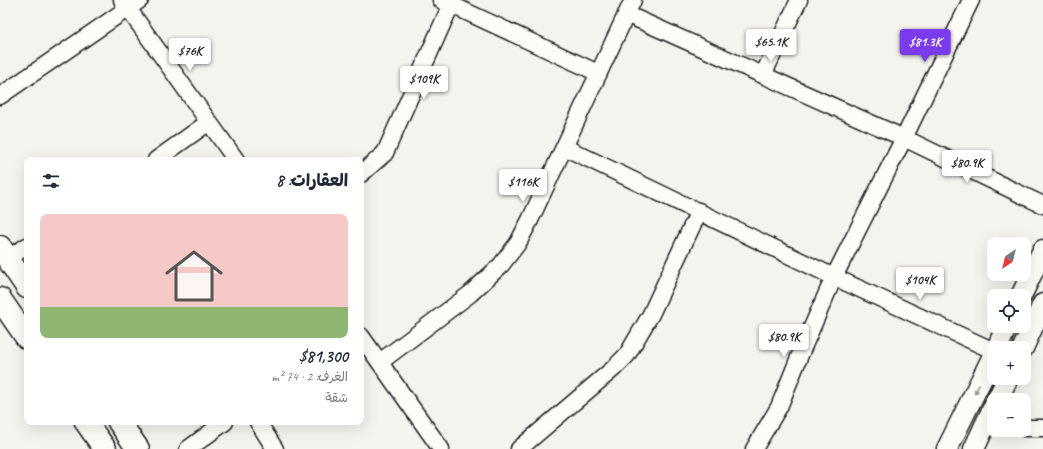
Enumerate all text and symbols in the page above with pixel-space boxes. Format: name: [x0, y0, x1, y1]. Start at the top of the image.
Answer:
pin: $65.1K: [738, 29, 804, 63]
pin: $81.3K: [892, 29, 958, 63]
text: $65.1K: [755, 34, 787, 50]
text: $81.3K: [909, 34, 941, 50]
pin: $76K: [166, 38, 214, 72]
text: $76K: [178, 43, 202, 59]
pin: $109K: [396, 66, 452, 100]
text: $109K: [409, 71, 439, 87]
pin: $80.9K: [934, 150, 1000, 184]
text: $80.9K: [951, 155, 983, 171]
pin: $116K: [495, 169, 551, 203]
icon: filters: [40, 170, 62, 192]
text: العقارات: 8: [276, 170, 348, 191]
text: $116K: [508, 174, 538, 190]
north arrow: [987, 237, 1031, 281]
map controls: [987, 237, 1031, 437]
icon: home: [158, 240, 230, 312]
pin: $104K: [892, 267, 948, 301]
text: $104K: [905, 272, 935, 288]
button: locate: [987, 289, 1031, 333]
pin: $80.9K: [751, 324, 817, 358]
text: $80.9K: [768, 329, 800, 345]
button: +: [987, 341, 1031, 385]
text: $81,300: [299, 346, 348, 367]
text: الغرف: 2 · 74 m²: [271, 369, 348, 385]
one-way arrow: [974, 383, 980, 395]
text: شقة: [325, 390, 348, 406]
button: −: [987, 393, 1031, 437]

